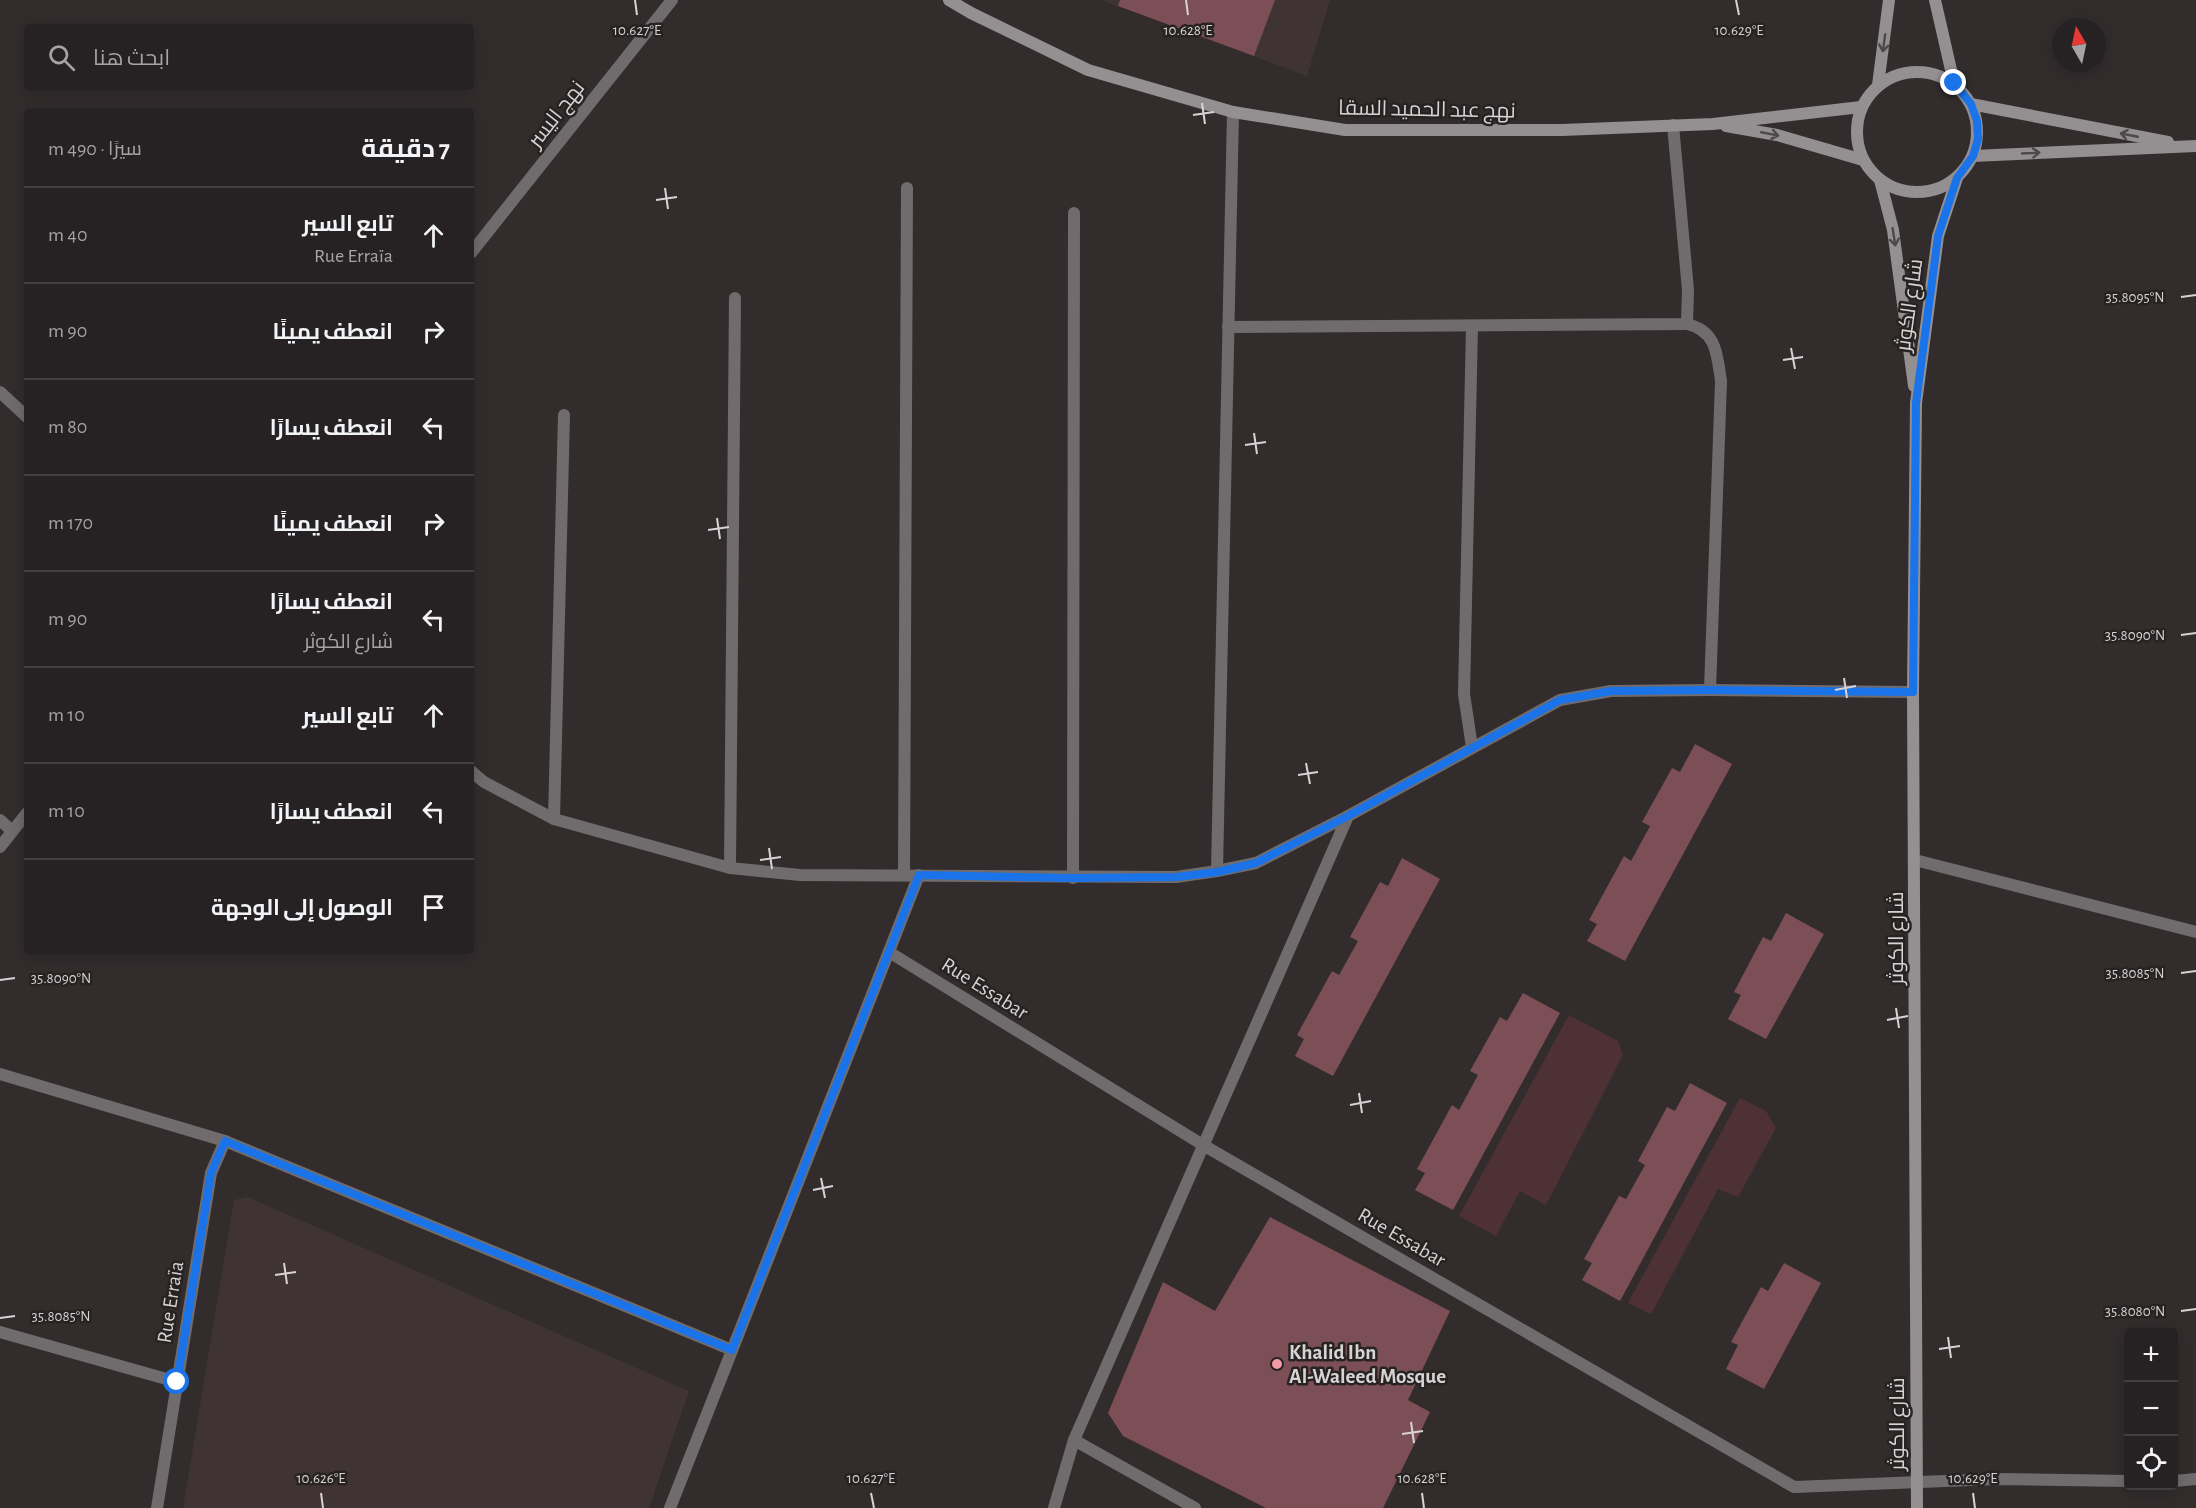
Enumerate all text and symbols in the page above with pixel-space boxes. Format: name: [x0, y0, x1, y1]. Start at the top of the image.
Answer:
north arrow: [2052, 18, 2106, 72]
text: 10.627°E: [613, 23, 661, 38]
text: 10.628°E: [1163, 23, 1213, 38]
text: 10.629°E: [1714, 23, 1764, 38]
search box: [24, 24, 474, 90]
one-way arrow: [1878, 32, 1889, 52]
icon: search: [45, 41, 78, 74]
text: ابحث هنا: [93, 47, 170, 69]
route end: [1940, 69, 1966, 95]
street label: نهج اليسر: [524, 77, 591, 154]
street label: نهج عبد الحميد السقا: [1338, 97, 1516, 125]
one-way arrow: [1760, 129, 1780, 140]
one-way arrow: [2120, 129, 2140, 140]
text: 7 دقيقة: [361, 136, 450, 162]
text: سيرًا · 490 m: [48, 139, 142, 159]
one-way arrow: [2021, 148, 2041, 159]
text: تابع السير: [302, 213, 393, 235]
icon: ahead: [417, 219, 450, 252]
text: 40 m: [48, 225, 88, 245]
one-way arrow: [1889, 227, 1900, 246]
text: Rue Erraïa: [314, 246, 393, 266]
street label: شارع الكوثر: [1892, 257, 1929, 354]
text: 35.8095°N: [2106, 290, 2164, 305]
icon: right: [417, 315, 450, 348]
text: 90 m: [48, 321, 87, 341]
text: انعطف يمينًا: [272, 321, 393, 343]
icon: left: [417, 411, 450, 444]
text: 80 m: [48, 417, 87, 437]
text: انعطف يسارًا: [270, 417, 393, 439]
icon: right: [417, 507, 450, 540]
text: 170 m: [48, 513, 93, 533]
text: انعطف يمينًا: [272, 513, 393, 535]
text: انعطف يسارًا: [270, 591, 393, 613]
icon: left: [417, 603, 450, 636]
text: 90 m: [48, 609, 87, 629]
text: 35.8090°N: [2105, 628, 2165, 643]
text: شارع الكوثر: [304, 632, 393, 652]
icon: ahead: [417, 699, 450, 732]
text: 10 m: [48, 705, 85, 725]
text: تابع السير: [302, 705, 393, 727]
icon: left: [417, 795, 450, 828]
text: 10 m: [48, 801, 85, 821]
text: انعطف يسارًا: [270, 801, 393, 823]
icon: arrive: [417, 891, 450, 924]
street label: شارع الكوثر: [1886, 891, 1910, 986]
text: الوصول إلى الوجهة: [211, 897, 393, 919]
street label: Rue Essabar: [938, 954, 1032, 1023]
text: 35.8085°N: [2106, 966, 2164, 981]
text: 35.8090°N: [31, 971, 91, 986]
street label: Rue Essabar: [1354, 1204, 1449, 1271]
street label: Rue Erraïa: [154, 1259, 187, 1345]
text: 35.8080°N: [2105, 1304, 2165, 1319]
text: 35.8085°N: [32, 1309, 90, 1324]
map controls: [2124, 1328, 2178, 1490]
button: +: [2124, 1328, 2178, 1382]
place label: Khalid Ibn Al-Waleed Mosque: [1289, 1342, 1446, 1387]
marker: Khalid Ibn Al-Waleed Mosque: [1270, 1357, 1284, 1371]
route start: [163, 1368, 189, 1394]
street label: شارع الكوثر: [1887, 1377, 1911, 1472]
button: −: [2124, 1382, 2178, 1436]
button: locate: [2124, 1436, 2178, 1490]
text: 10.626°E: [296, 1471, 346, 1486]
text: 10.627°E: [847, 1471, 895, 1486]
text: 10.628°E: [1397, 1471, 1447, 1486]
text: 10.629°E: [1948, 1471, 1998, 1486]

